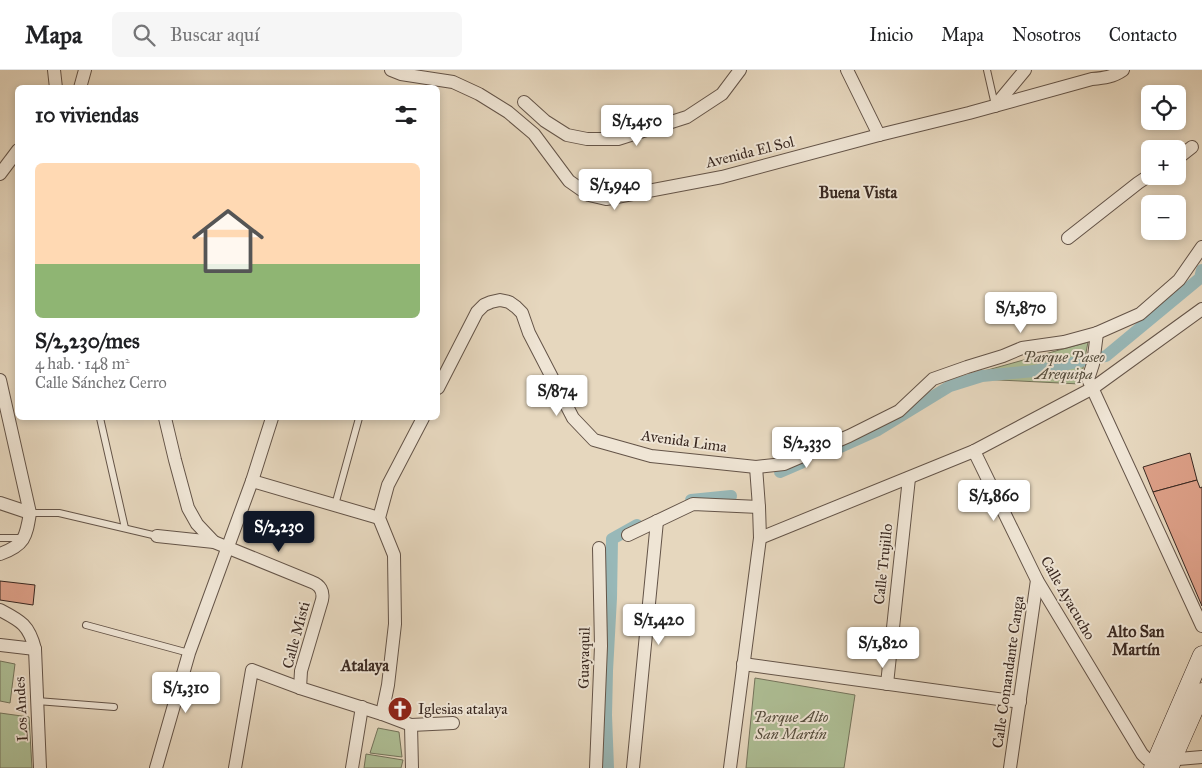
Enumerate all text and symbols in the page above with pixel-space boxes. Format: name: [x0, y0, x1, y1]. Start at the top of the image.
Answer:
search box: [112, 12, 462, 57]
text: Mapa: [25, 20, 82, 50]
icon: search: [130, 21, 158, 49]
text: Buscar aquí: [170, 23, 259, 46]
text: Inicio: [869, 24, 913, 46]
text: Mapa: [941, 24, 984, 46]
text: Nosotros: [1012, 24, 1081, 46]
text: Contacto: [1109, 24, 1177, 46]
map controls: [1141, 85, 1186, 240]
button: locate: [1141, 85, 1186, 130]
icon: filters: [392, 101, 420, 129]
text: 10 viviendas: [35, 102, 139, 128]
pin: S/1,450: [591, 104, 683, 147]
text: S/1,450: [612, 111, 662, 130]
street label: Avenida El Sol: [703, 132, 797, 172]
button: +: [1141, 140, 1186, 185]
pin: S/1,940: [569, 168, 661, 211]
text: S/1,940: [590, 175, 640, 194]
district label: Buena Vista: [819, 183, 898, 202]
button: −: [1141, 195, 1186, 240]
icon: home: [183, 196, 273, 286]
pin: S/1,870: [975, 292, 1067, 334]
text: S/1,870: [996, 298, 1046, 317]
text: S/2,230/mes: [35, 328, 140, 354]
park label: Parque Paseo Arequipa: [1023, 348, 1105, 384]
text: 4 hab. · 148 m²: [35, 354, 130, 373]
text: Calle Sánchez Cerro: [35, 373, 167, 392]
pin: S/874: [522, 374, 592, 417]
text: S/874: [537, 381, 577, 400]
street label: Avenida Lima: [639, 426, 729, 456]
pin: S/2,330: [761, 426, 853, 469]
text: S/2,330: [783, 433, 831, 452]
pin: S/1,860: [948, 480, 1040, 522]
text: S/1,860: [969, 486, 1019, 505]
pin: S/2,230: [233, 510, 325, 553]
text: S/2,230: [254, 517, 304, 536]
street label: Calle Trujillo: [870, 522, 896, 605]
street label: Calle Ayacucho: [1037, 553, 1099, 643]
street label: Calle Comandante Canga: [988, 594, 1028, 749]
street label: Calle Misti: [278, 600, 314, 670]
pin: S/1,420: [613, 604, 705, 646]
text: S/1,420: [634, 610, 684, 629]
district label: Alto San Martín: [1107, 622, 1165, 659]
street label: Guayaquil: [574, 626, 595, 689]
pin: S/1,820: [837, 626, 929, 669]
text: S/1,820: [858, 633, 908, 652]
district label: Atalaya: [340, 656, 390, 676]
pin: S/1,310: [140, 672, 232, 714]
street label: Los Andes: [10, 676, 32, 742]
text: S/1,310: [163, 678, 209, 697]
church icon: Iglesias atalaya: [387, 696, 413, 722]
place label: Iglesias atalaya: [418, 700, 508, 718]
park label: Parque Alto San Martín: [753, 708, 829, 743]

